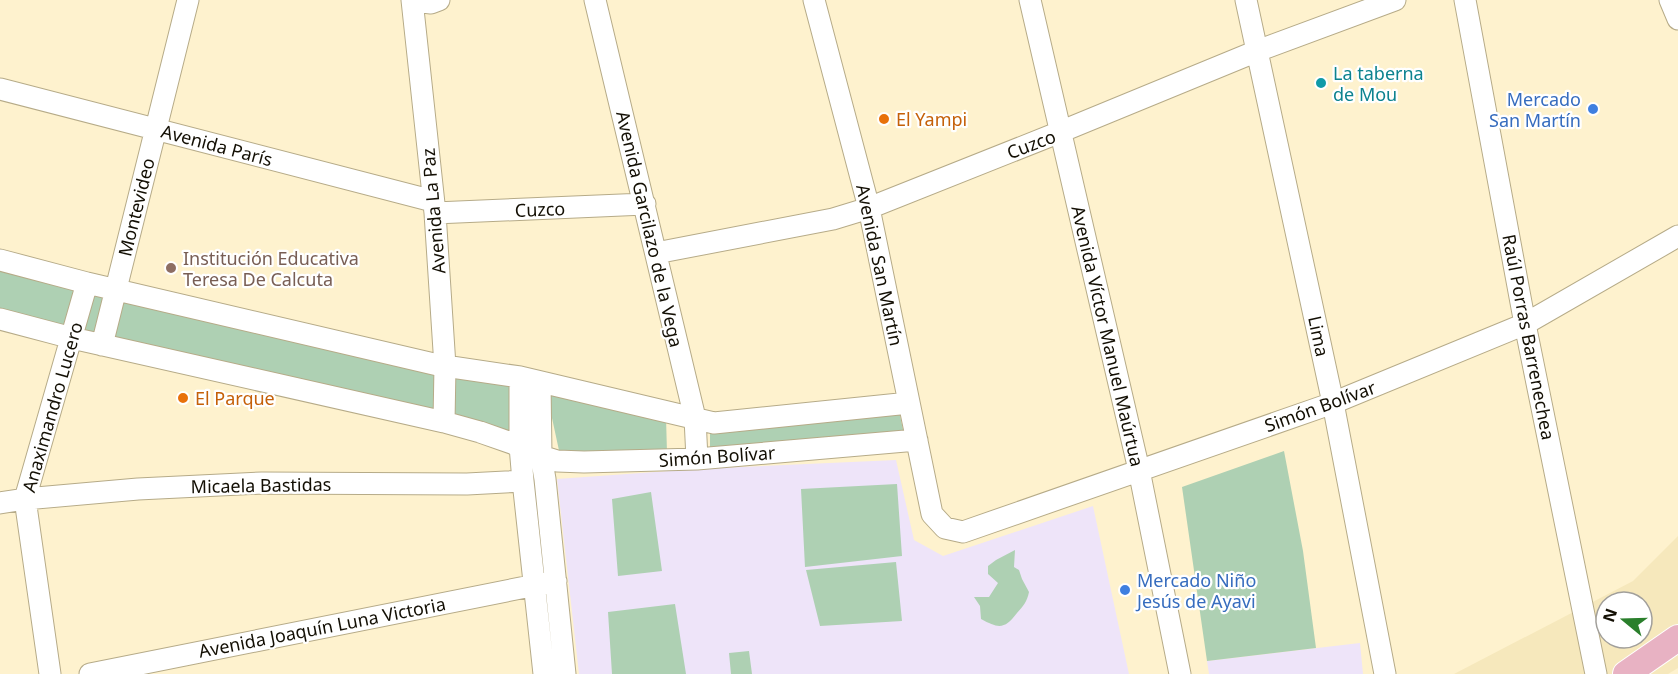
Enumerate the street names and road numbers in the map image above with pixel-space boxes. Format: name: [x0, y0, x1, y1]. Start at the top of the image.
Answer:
street label: Avenida Garcilazo de la Vega: [611, 108, 689, 350]
street label: Avenida París: [159, 119, 275, 171]
street label: Cuzco: [1003, 124, 1059, 164]
street label: Avenida La Paz: [416, 147, 450, 275]
street label: Montevideo: [112, 155, 160, 259]
street label: Avenida San Martín: [851, 182, 909, 348]
street label: Cuzco: [514, 196, 566, 222]
street label: Avenida Víctor Manuel Maúrtua: [1066, 203, 1150, 469]
street label: Raúl Porras Barrenechea: [1497, 232, 1561, 442]
street label: Lima: [1303, 313, 1335, 359]
street label: Anaximandro Lucero: [16, 319, 88, 495]
street label: Simón Bolívar: [1261, 375, 1379, 437]
street label: Simón Bolívar: [658, 440, 777, 472]
street label: Micaela Bastidas: [190, 472, 332, 498]
street label: Avenida Joaquín Luna Victoria: [196, 591, 448, 663]

